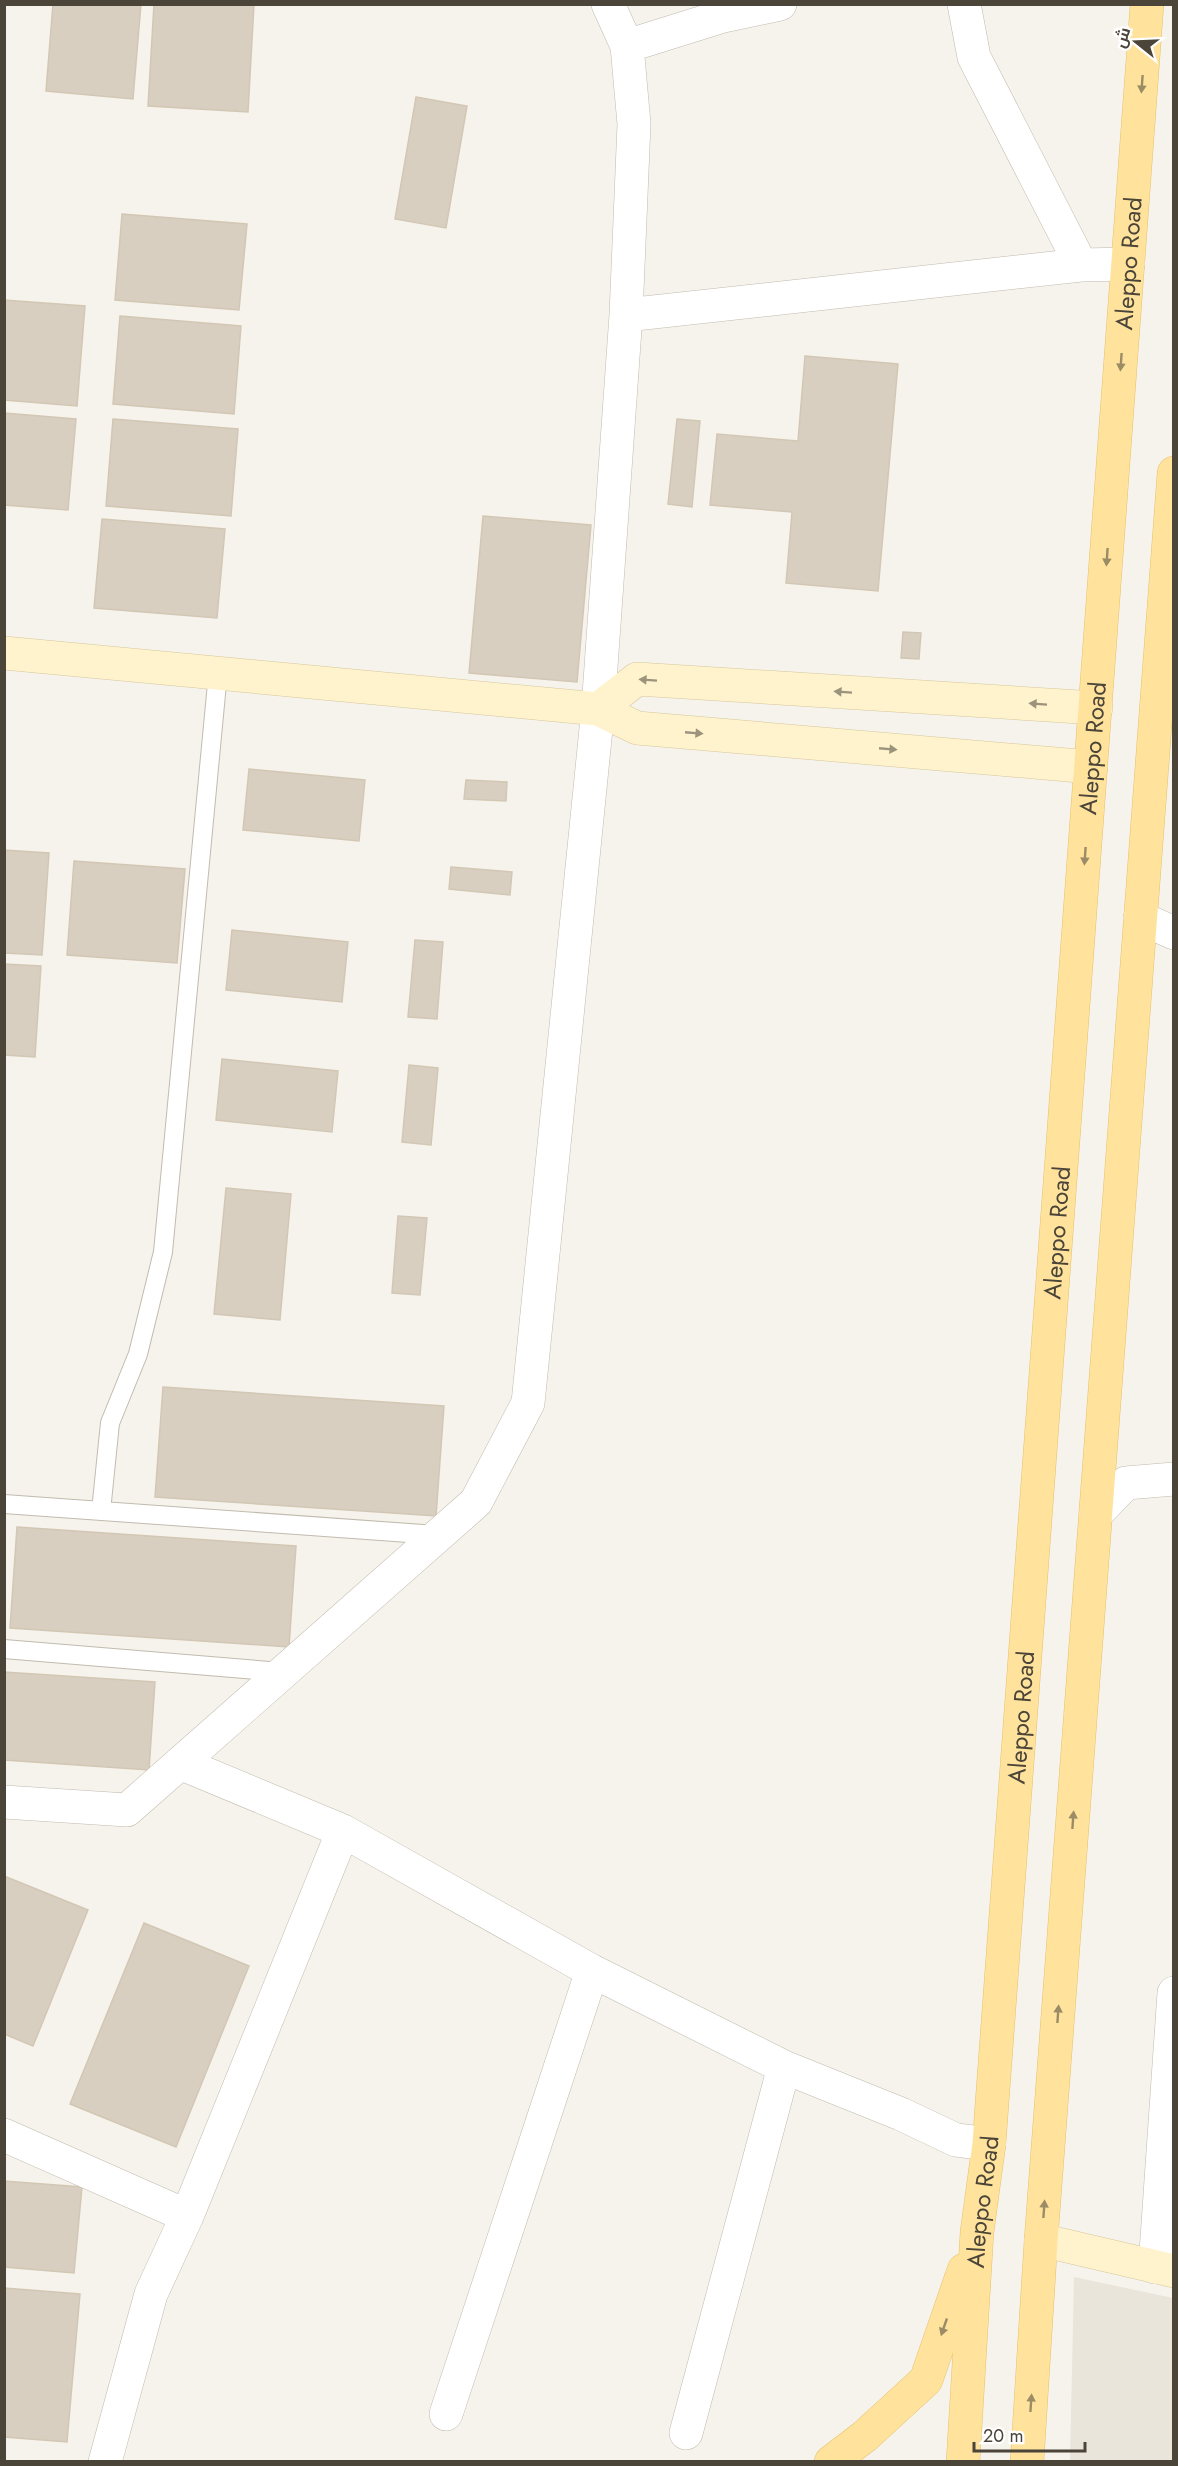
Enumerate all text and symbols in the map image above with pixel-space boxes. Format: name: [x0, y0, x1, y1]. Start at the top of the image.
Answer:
north arrow: [1106, 12, 1166, 72]
text: ش: [1108, 24, 1136, 51]
one-way arrow: [1137, 74, 1146, 93]
street label: Aleppo Road: [1105, 196, 1150, 331]
one-way arrow: [1116, 353, 1126, 372]
one-way arrow: [1102, 547, 1112, 566]
one-way arrow: [639, 675, 658, 684]
street label: Aleppo Road: [1070, 680, 1114, 816]
one-way arrow: [833, 687, 852, 697]
one-way arrow: [1028, 699, 1047, 709]
one-way arrow: [684, 728, 703, 737]
one-way arrow: [879, 744, 898, 754]
one-way arrow: [1080, 846, 1089, 865]
street label: Aleppo Road: [1034, 1165, 1079, 1300]
street label: Aleppo Road: [998, 1650, 1043, 1785]
one-way arrow: [1068, 1810, 1077, 1829]
one-way arrow: [1053, 2005, 1063, 2024]
street label: Aleppo Road: [957, 2134, 1007, 2269]
one-way arrow: [1039, 2199, 1048, 2218]
one-way arrow: [939, 2318, 948, 2336]
one-way arrow: [1026, 2394, 1035, 2413]
scale bar: [974, 2415, 1085, 2453]
text: 20 m: [983, 2423, 1023, 2449]

